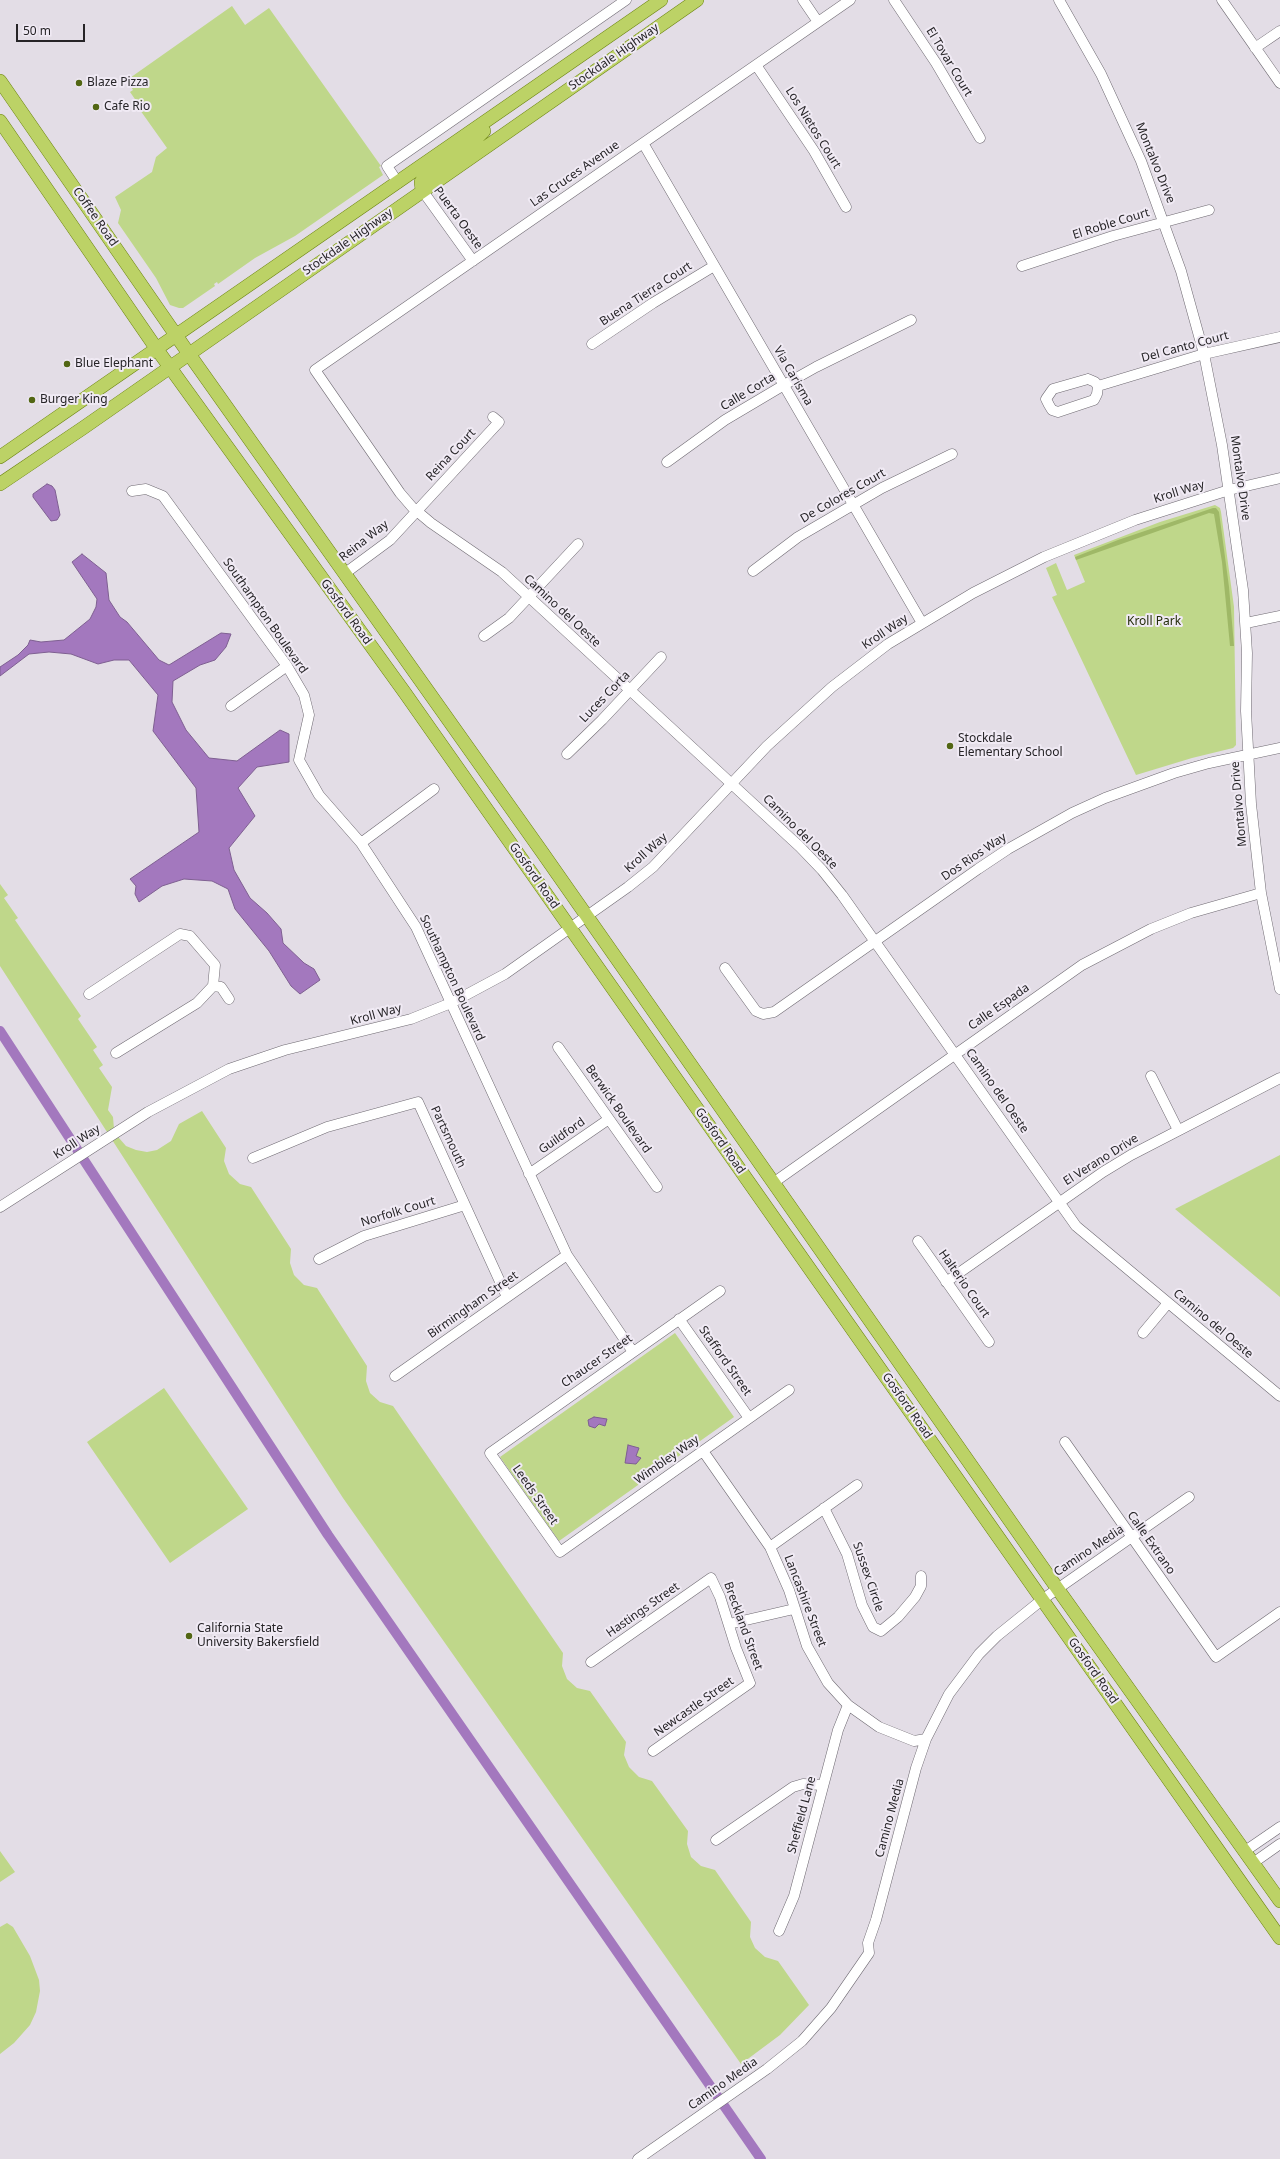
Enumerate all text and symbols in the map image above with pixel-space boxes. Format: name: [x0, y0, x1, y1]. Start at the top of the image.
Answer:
scale bar: [18, 16, 87, 42]
street label: Stockdale Highway: [566, 21, 662, 93]
text: 50 m: [23, 22, 51, 39]
street label: El Tovar Court: [923, 25, 975, 99]
place label: Blaze Pizza: [87, 76, 149, 90]
marker: Blaze Pizza: [74, 78, 84, 88]
street label: Los Nietos Court: [782, 85, 844, 171]
place label: Cafe Rio: [104, 100, 150, 114]
marker: Cafe Rio: [91, 102, 101, 112]
street label: Montalvo Drive: [1132, 120, 1178, 206]
street label: Las Cruces Avenue: [528, 138, 622, 210]
street label: Puerta Oeste: [431, 184, 485, 252]
street label: Coffee Road: [69, 185, 121, 249]
street label: El Roble Court: [1071, 205, 1151, 243]
street label: Stockdale Highway: [300, 206, 396, 278]
street label: Buena Tierra Court: [597, 259, 695, 329]
street label: Del Canto Court: [1140, 328, 1230, 366]
street label: Via Carisma: [770, 344, 816, 408]
place label: Blue Elephant: [75, 357, 153, 371]
marker: Blue Elephant: [62, 359, 72, 369]
street label: Calle Corta: [718, 370, 778, 414]
place label: Burger King: [40, 393, 108, 407]
marker: Burger King: [27, 395, 37, 405]
street label: Reina Court: [423, 426, 479, 484]
street label: Montalvo Drive: [1227, 434, 1253, 522]
street label: De Colores Court: [798, 466, 888, 526]
street label: Kroll Way: [1152, 477, 1206, 507]
street label: Reina Way: [337, 517, 391, 565]
street label: Southampton Boulevard: [220, 556, 310, 676]
street label: Camino del Oeste: [521, 572, 603, 650]
street label: Gosford Road: [317, 577, 375, 647]
street label: Kroll Way: [859, 611, 911, 653]
park label: Kroll Park: [1127, 615, 1181, 629]
street label: Luces Corta: [577, 668, 633, 726]
place label: Stockdale Elementary School: [958, 732, 1063, 760]
marker: Stockdale Elementary School: [945, 741, 955, 751]
street label: Montalvo Drive: [1228, 761, 1250, 847]
street label: Camino del Oeste: [760, 792, 840, 872]
street label: Kroll Way: [622, 830, 670, 876]
street label: Dos Rios Way: [939, 830, 1009, 884]
street label: Gosford Road: [506, 840, 562, 912]
street label: Southampton Boulevard: [416, 913, 488, 1043]
street label: Calle Espada: [966, 981, 1032, 1033]
street label: Kroll Way: [349, 1001, 403, 1029]
street label: Camino del Oeste: [962, 1046, 1032, 1136]
street label: Berwick Boulevard: [582, 1062, 654, 1156]
street label: Partsmouth: [427, 1104, 469, 1170]
street label: Gosford Road: [692, 1105, 748, 1177]
street label: Guildford: [536, 1115, 588, 1157]
street label: Kroll Way: [51, 1122, 103, 1162]
street label: El Verano Drive: [1061, 1131, 1141, 1189]
street label: Norfolk Court: [359, 1194, 437, 1230]
street label: Halterio Court: [935, 1247, 993, 1321]
street label: Birmingham Street: [425, 1268, 521, 1342]
street label: Camino del Oeste: [1170, 1286, 1256, 1362]
street label: Stafford Street: [696, 1323, 754, 1399]
street label: Chaucer Street: [559, 1331, 635, 1391]
street label: Gosford Road: [879, 1370, 935, 1442]
street label: Wimbley Way: [632, 1432, 702, 1488]
street label: Leeds Street: [509, 1462, 561, 1528]
street label: Calle Extrano: [1124, 1509, 1178, 1577]
street label: Camino Media: [1051, 1522, 1127, 1580]
street label: Sussex Circle: [849, 1540, 887, 1614]
street label: Lancashire Street: [781, 1553, 829, 1649]
street label: Hastings Street: [604, 1579, 682, 1641]
street label: Breckland Street: [720, 1580, 766, 1672]
place label: California State University Bakersfield: [197, 1622, 319, 1650]
marker: California State University Bakersfield: [184, 1631, 194, 1641]
street label: Gosford Road: [1065, 1635, 1121, 1707]
street label: Newcastle Street: [651, 1674, 737, 1740]
street label: Sheffield Lane: [785, 1775, 819, 1855]
street label: Camino Media: [873, 1777, 907, 1859]
street label: Camino Media: [686, 2055, 760, 2113]

